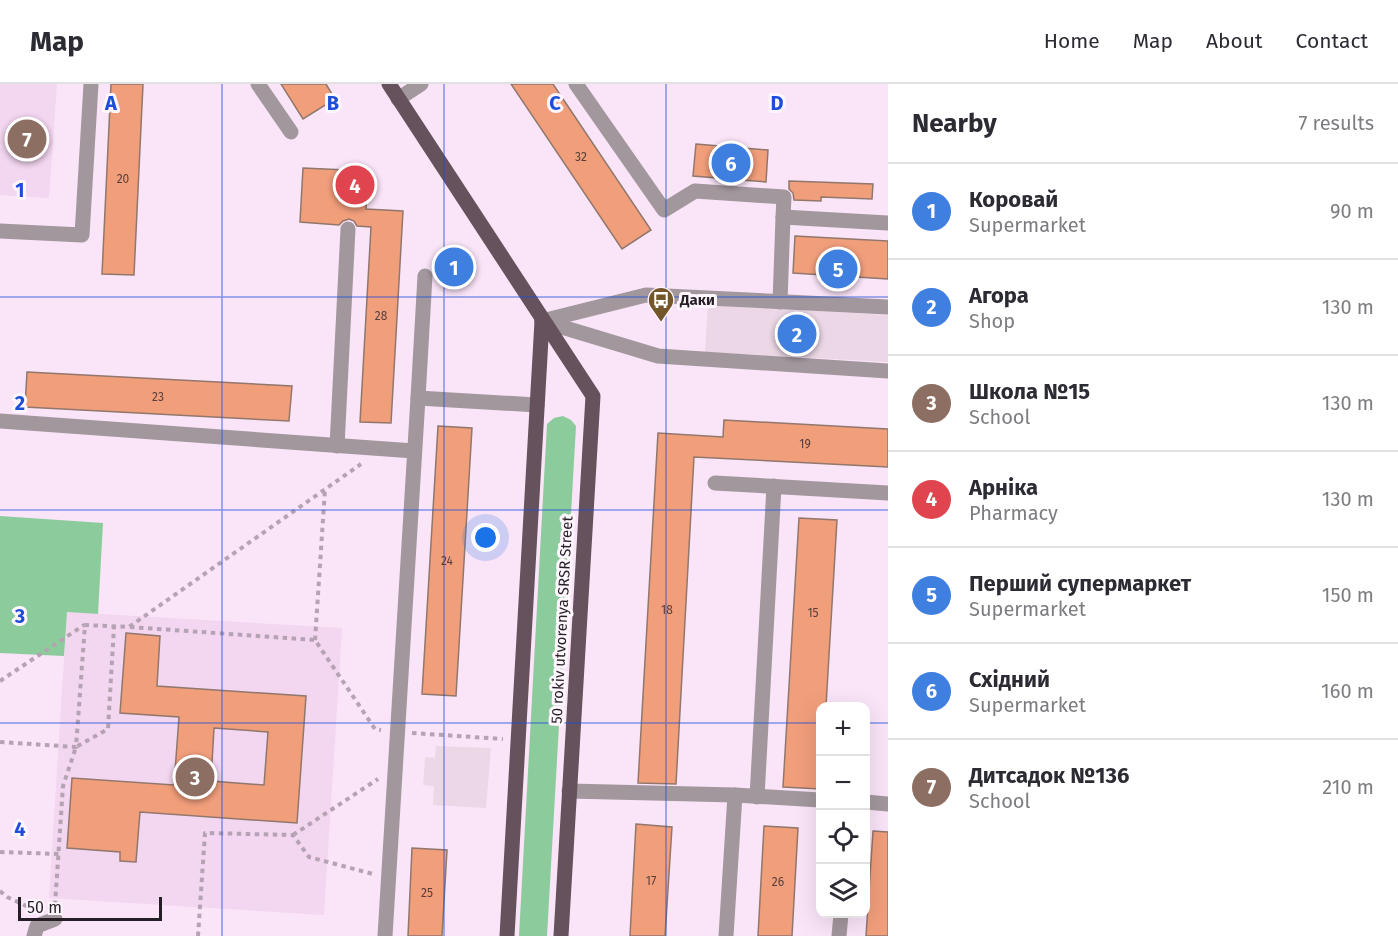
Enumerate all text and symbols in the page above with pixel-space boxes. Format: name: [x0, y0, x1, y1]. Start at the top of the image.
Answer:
text: Map: [30, 25, 84, 58]
text: Home: [1044, 28, 1100, 54]
text: Map: [1133, 28, 1173, 54]
text: About: [1206, 28, 1263, 54]
text: Contact: [1296, 28, 1368, 54]
text: A: [104, 91, 118, 115]
text: B: [327, 91, 339, 115]
text: C: [549, 91, 561, 115]
text: D: [770, 91, 784, 115]
text: Nearby: [912, 108, 997, 139]
text: 7 results: [1298, 111, 1374, 135]
pin: 7: [8, 116, 46, 162]
pin: 6: [712, 140, 750, 185]
house number: 32: [575, 150, 587, 164]
pin: 4: [336, 162, 374, 208]
house number: 20: [117, 172, 130, 186]
text: 1: [15, 178, 25, 202]
text: Коровай: [969, 186, 1058, 213]
text: 1: [927, 199, 936, 223]
text: 90 m: [1330, 199, 1374, 223]
text: Supermarket: [969, 213, 1086, 237]
pin: 1: [434, 244, 474, 290]
pin: 5: [818, 246, 858, 291]
text: Агора: [969, 282, 1029, 309]
bus stop icon: Даки: [646, 285, 676, 323]
place label: Даки: [679, 291, 715, 309]
text: 2: [926, 295, 937, 319]
text: 130 m: [1322, 295, 1374, 319]
house number: 28: [375, 309, 388, 323]
text: Shop: [969, 309, 1015, 333]
pin: 2: [778, 312, 816, 356]
text: Школа №15: [969, 378, 1090, 405]
house number: 23: [152, 390, 164, 404]
text: 2: [15, 391, 25, 415]
text: 3: [926, 391, 937, 415]
text: 130 m: [1322, 391, 1374, 415]
text: School: [969, 405, 1030, 429]
house number: 19: [799, 437, 811, 451]
text: Арніка: [969, 474, 1038, 501]
text: 4: [926, 487, 937, 511]
text: 130 m: [1322, 487, 1374, 511]
text: Pharmacy: [969, 501, 1058, 525]
street label: 50 rokiv utvorenya SRSR Street: [548, 515, 576, 724]
your location: [471, 523, 500, 552]
house number: 24: [441, 554, 454, 568]
text: Перший супермаркет: [969, 570, 1191, 597]
text: 5: [926, 583, 937, 607]
text: 150 m: [1322, 583, 1374, 607]
text: Supermarket: [969, 597, 1086, 621]
house number: 18: [661, 603, 673, 617]
text: 3: [14, 604, 25, 628]
house number: 15: [807, 606, 819, 620]
text: Східний: [969, 666, 1050, 693]
text: 6: [926, 679, 937, 703]
text: 160 m: [1321, 679, 1374, 703]
text: Supermarket: [969, 693, 1086, 717]
map controls: [816, 702, 870, 918]
button: +: [816, 702, 870, 756]
pin: 3: [176, 754, 214, 800]
button: −: [816, 756, 870, 810]
text: Дитсадок №136: [969, 762, 1129, 789]
text: 7: [927, 775, 936, 799]
text: 210 m: [1322, 775, 1374, 799]
text: School: [969, 789, 1030, 813]
button: locate: [816, 810, 870, 864]
text: 4: [14, 817, 26, 841]
button: layers: [816, 864, 870, 918]
house number: 17: [646, 874, 656, 888]
house number: 26: [772, 875, 784, 889]
house number: 25: [421, 886, 433, 900]
scale bar: [18, 894, 162, 922]
text: 50 m: [27, 898, 62, 917]

